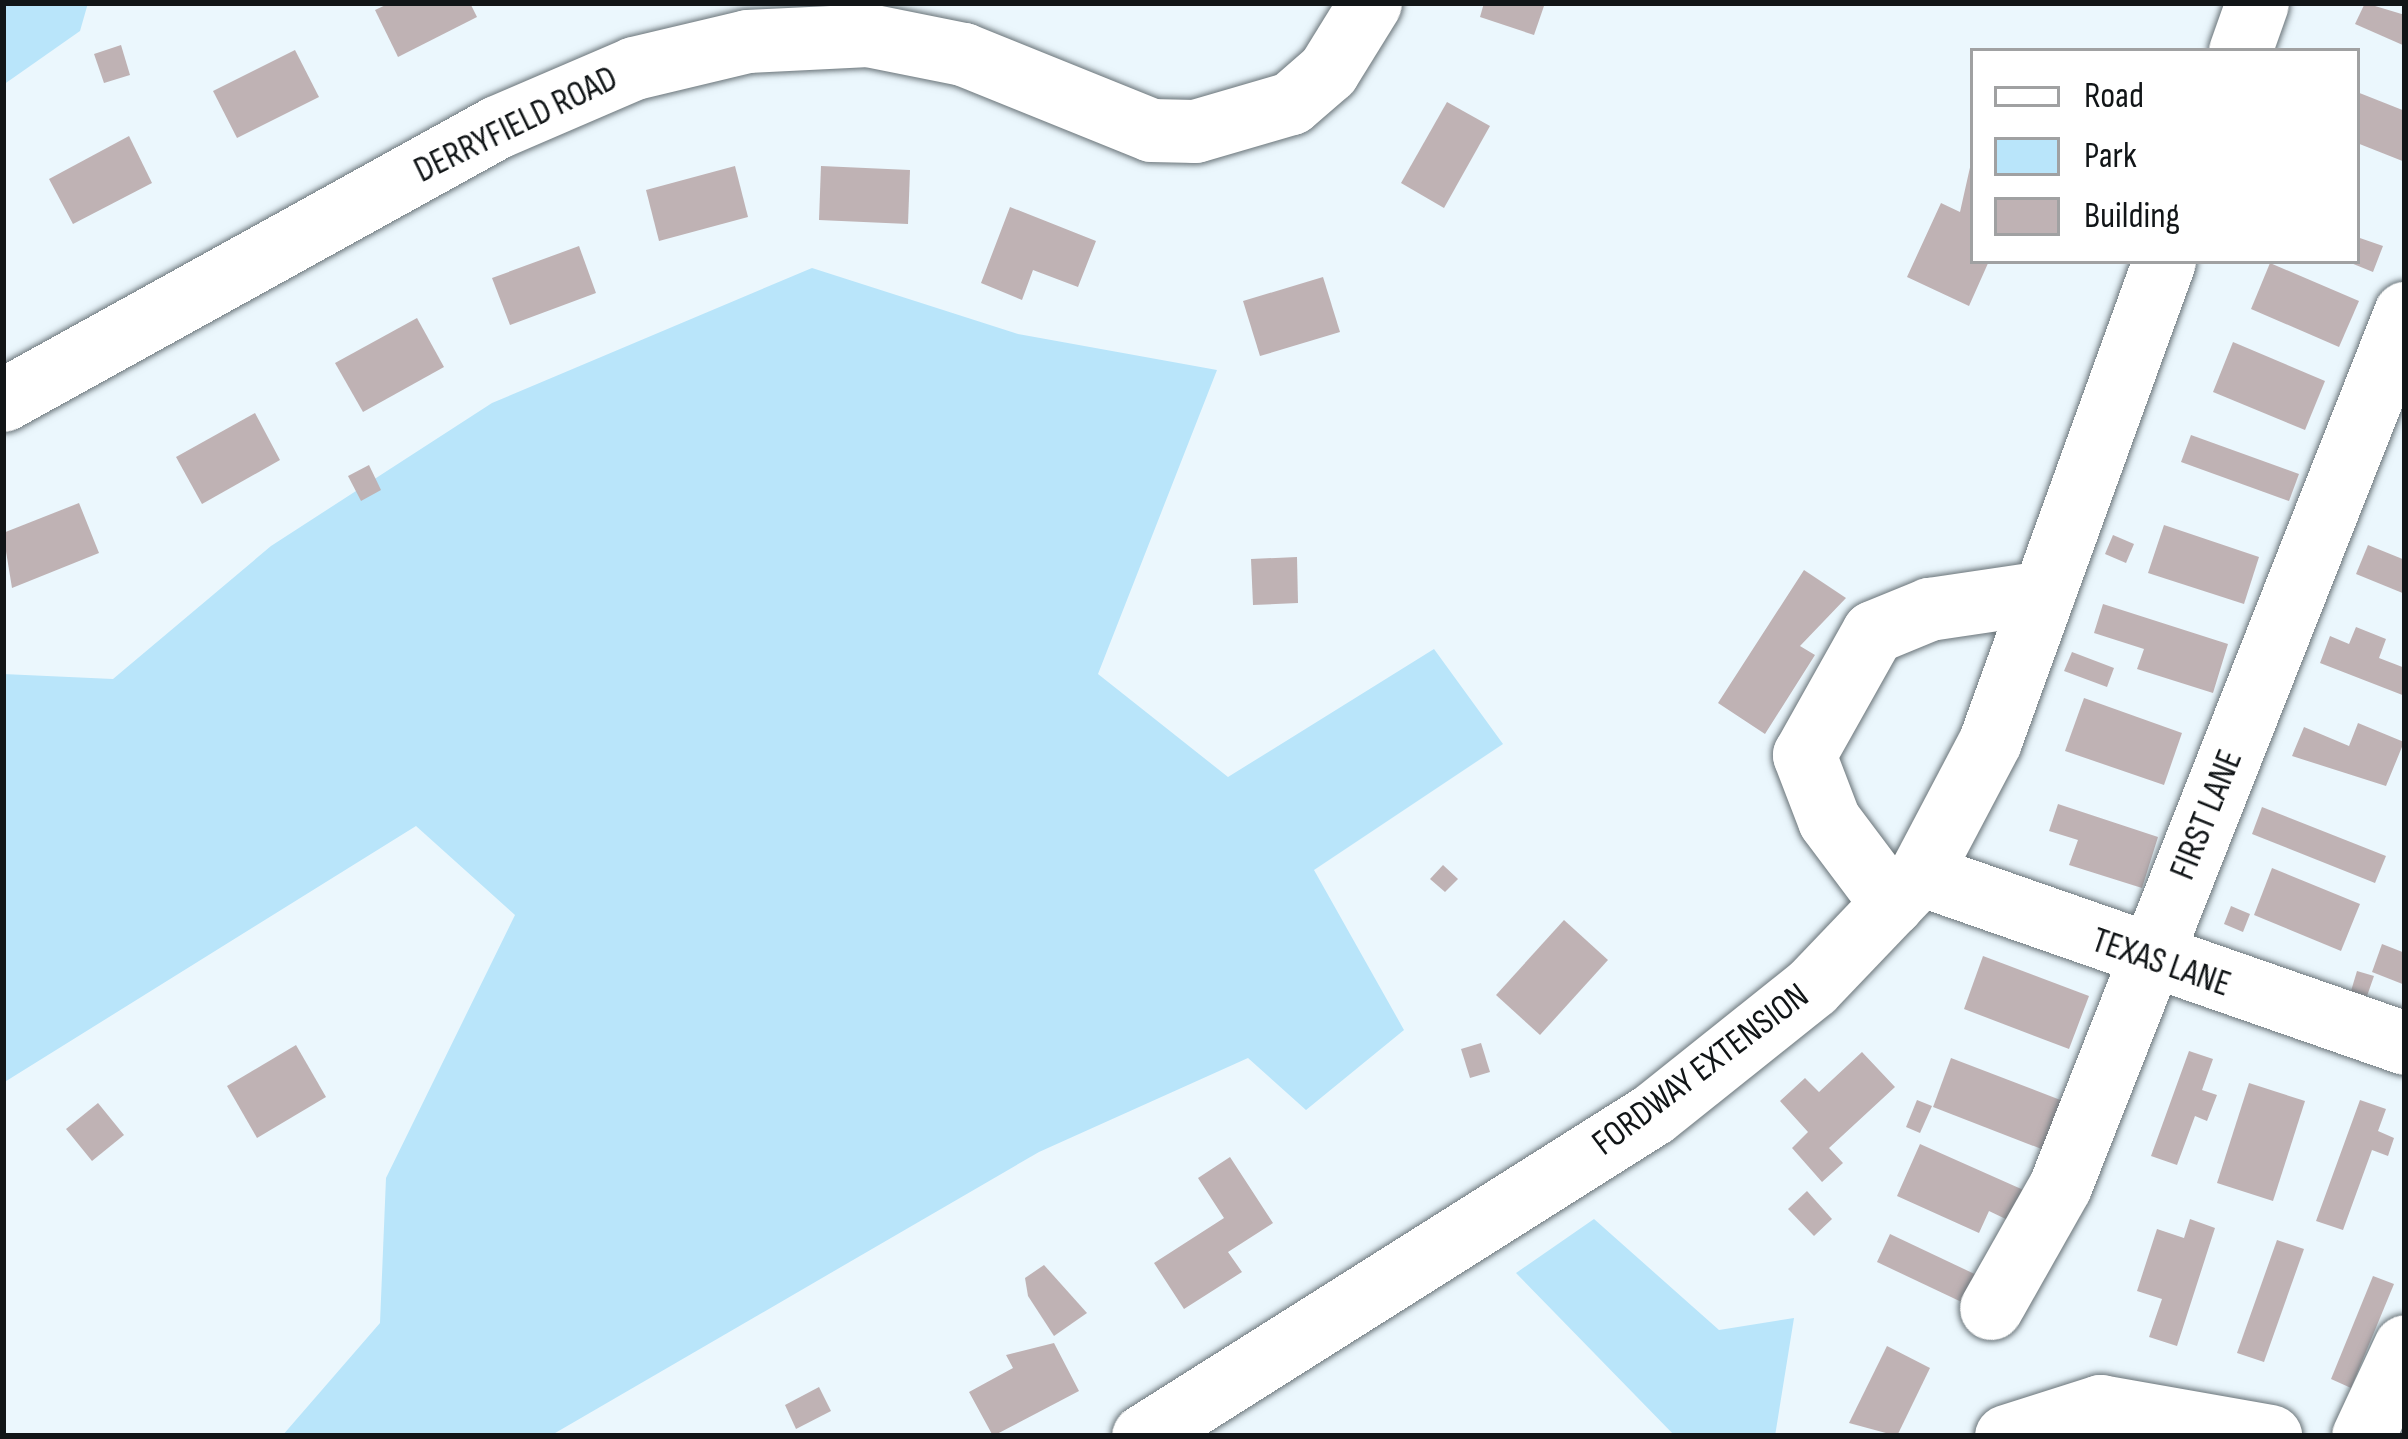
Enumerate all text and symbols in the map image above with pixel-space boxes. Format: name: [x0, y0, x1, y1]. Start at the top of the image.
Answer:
legend: [1970, 48, 2360, 264]
street label: DERRYFIELD ROAD: [407, 57, 625, 193]
text: Road: [2084, 75, 2144, 118]
text: Park: [2084, 135, 2137, 178]
text: Building: [2084, 195, 2180, 238]
street label: FIRST LANE: [2162, 744, 2252, 886]
street label: TEXAS LANE: [2086, 919, 2236, 1007]
street label: FORDWAY EXTENSION: [1584, 975, 1818, 1165]

